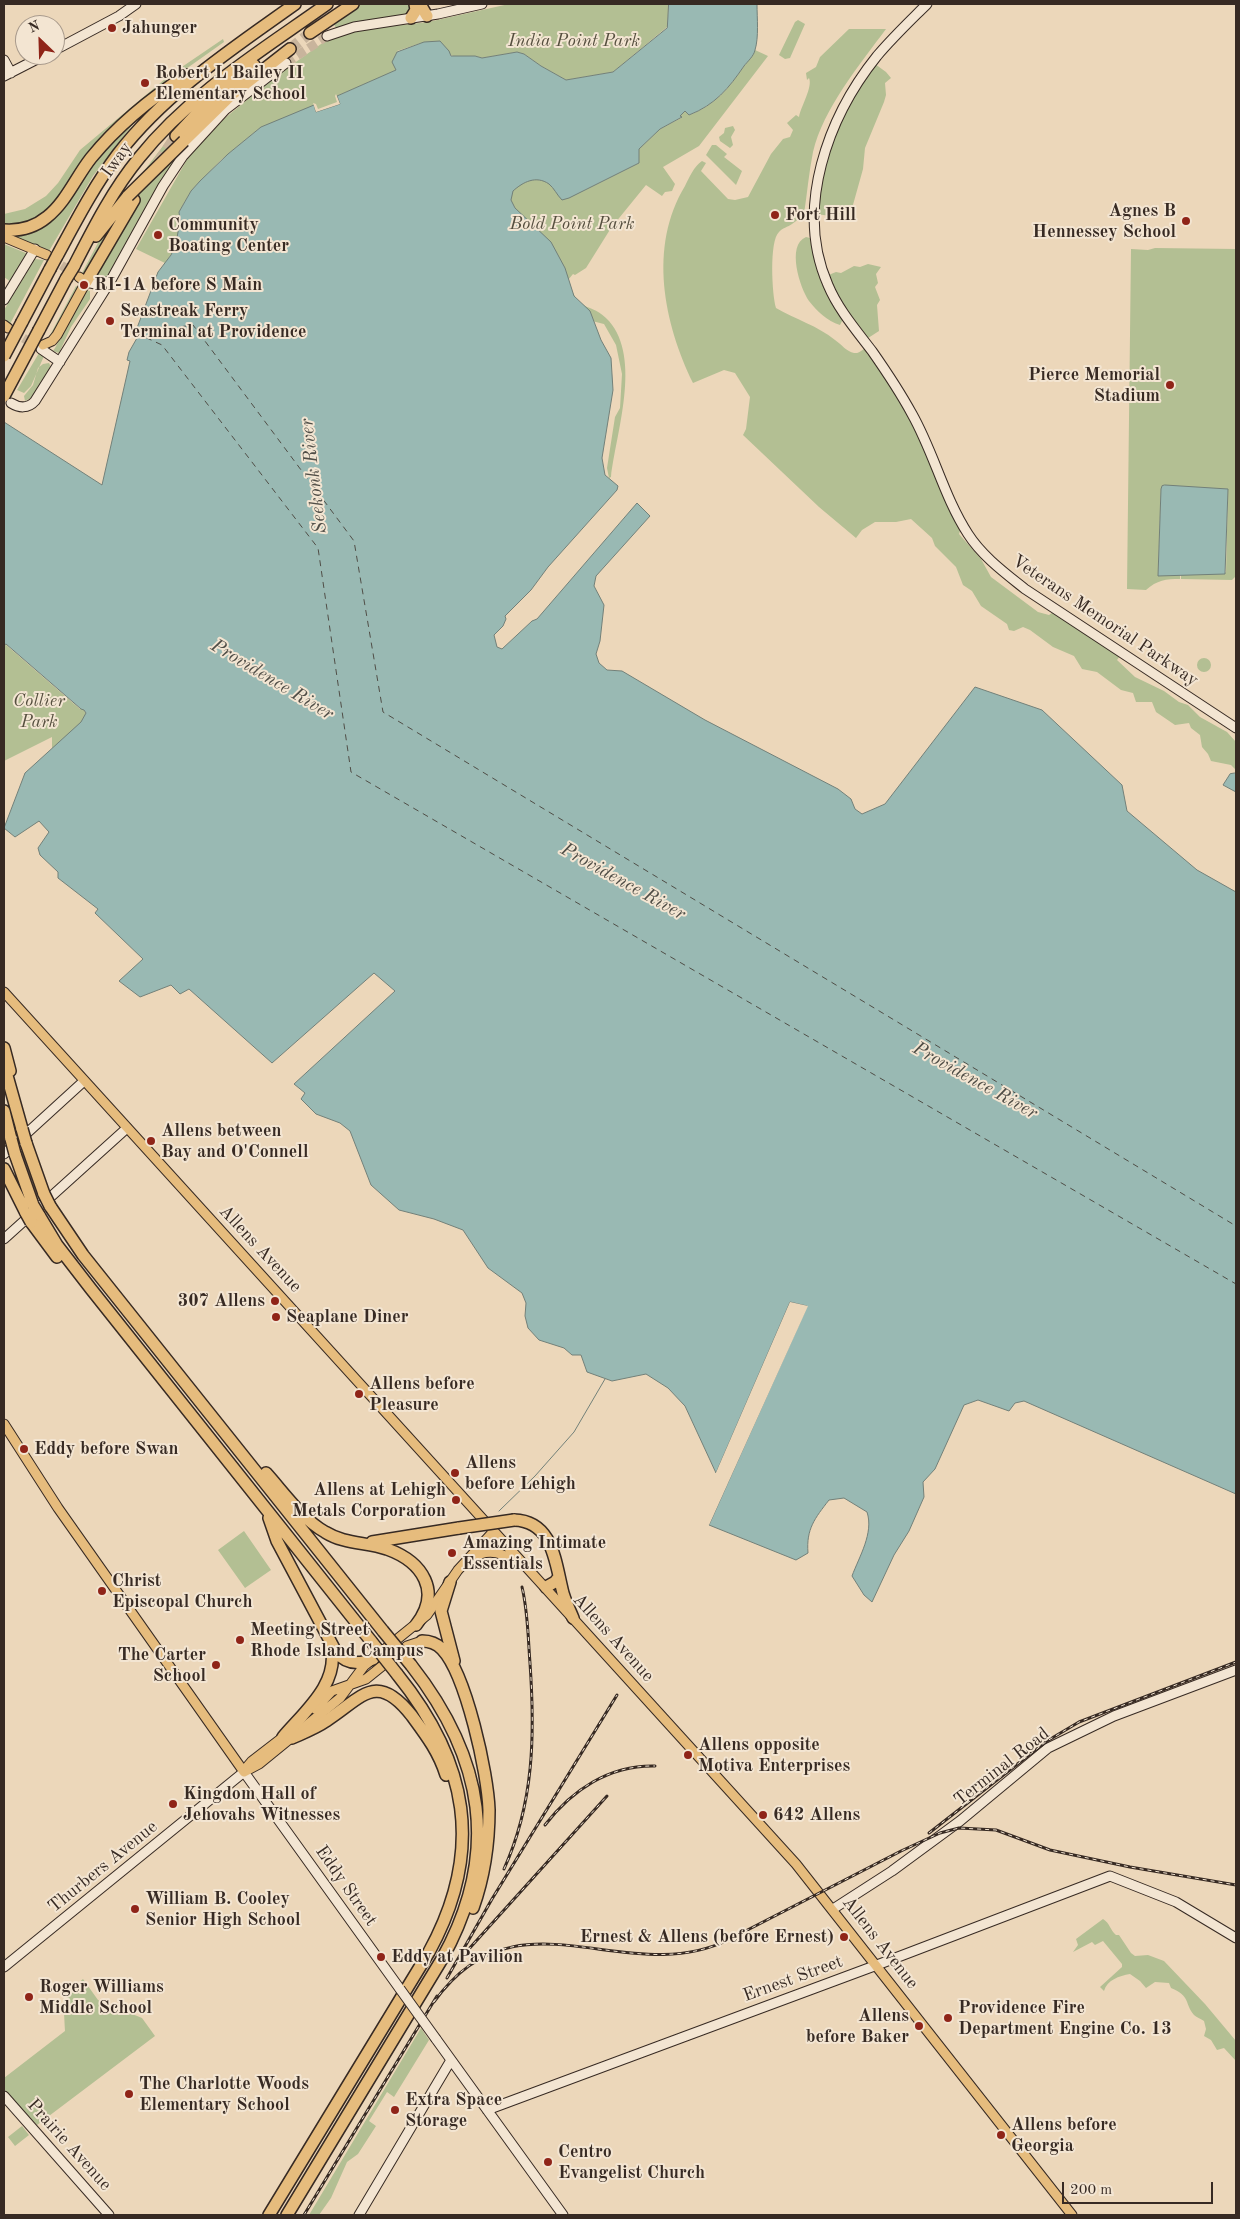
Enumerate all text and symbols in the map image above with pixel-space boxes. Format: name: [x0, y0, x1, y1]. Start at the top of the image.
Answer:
north arrow: [15, 15, 65, 65]
place label: Jahunger: [122, 17, 197, 39]
text: N: [27, 19, 42, 36]
marker: Jahunger: [106, 22, 118, 34]
park label: India Point Park: [508, 30, 640, 52]
place label: Robert L Bailey II Elementary School: [155, 62, 306, 104]
marker: Robert L Bailey II Elementary School: [139, 77, 151, 89]
street label: Iway: [97, 138, 137, 182]
place label: Agnes B Hennessey School: [1032, 200, 1176, 242]
place label: Fort Hill: [785, 204, 856, 226]
marker: Fort Hill: [769, 209, 781, 221]
park label: Bold Point Park: [510, 213, 634, 235]
place label: Community Boating Center: [168, 214, 289, 256]
marker: Agnes B Hennessey School: [1180, 215, 1192, 227]
marker: Community Boating Center: [152, 229, 164, 241]
place label: RI-1A before S Main: [94, 274, 262, 296]
marker: RI-1A before S Main: [78, 279, 90, 291]
place label: Seastreak Ferry Terminal at Providence: [120, 300, 307, 342]
marker: Seastreak Ferry Terminal at Providence: [104, 315, 116, 327]
place label: Pierce Memorial Stadium: [1028, 364, 1160, 406]
marker: Pierce Memorial Stadium: [1164, 379, 1176, 391]
water label: Seekonk River: [296, 417, 332, 535]
street label: Veterans Memorial Parkway: [1008, 551, 1202, 691]
water label: Providence River: [206, 634, 338, 726]
park label: Collier Park: [13, 690, 65, 732]
water label: Providence River: [557, 838, 689, 926]
water label: Providence River: [909, 1037, 1041, 1125]
place label: Allens between Bay and O'Connell: [161, 1120, 308, 1162]
marker: Allens between Bay and O'Connell: [145, 1135, 157, 1147]
street label: Allens Avenue: [214, 1201, 306, 1297]
place label: 307 Allens: [178, 1290, 265, 1312]
marker: 307 Allens: [269, 1295, 281, 1307]
place label: Seaplane Diner: [286, 1306, 409, 1328]
marker: Seaplane Diner: [270, 1311, 282, 1323]
place label: Allens before Pleasure: [369, 1373, 475, 1416]
marker: Allens before Pleasure: [353, 1388, 365, 1400]
place label: Eddy before Swan: [34, 1438, 179, 1460]
marker: Eddy before Swan: [18, 1443, 30, 1455]
place label: Allens before Lehigh: [465, 1452, 576, 1495]
marker: Allens before Lehigh: [449, 1467, 461, 1479]
place label: Allens at Lehigh Metals Corporation: [292, 1479, 446, 1522]
marker: Allens at Lehigh Metals Corporation: [450, 1494, 462, 1506]
place label: Amazing Intimate Essentials: [462, 1532, 606, 1575]
marker: Amazing Intimate Essentials: [446, 1547, 458, 1559]
place label: Christ Episcopal Church: [112, 1570, 252, 1612]
marker: Christ Episcopal Church: [96, 1585, 108, 1597]
street label: Allens Avenue: [568, 1589, 658, 1687]
place label: Meeting Street Rhode Island Campus: [250, 1619, 423, 1662]
marker: Meeting Street Rhode Island Campus: [234, 1634, 246, 1646]
place label: The Carter School: [118, 1644, 206, 1686]
marker: The Carter School: [210, 1659, 222, 1671]
street label: Terminal Road: [950, 1723, 1054, 1811]
place label: Allens opposite Motiva Enterprises: [698, 1734, 850, 1776]
marker: Allens opposite Motiva Enterprises: [682, 1749, 694, 1761]
place label: Kingdom Hall of Jehovahs Witnesses: [183, 1783, 340, 1826]
marker: Kingdom Hall of Jehovahs Witnesses: [167, 1798, 179, 1810]
place label: 642 Allens: [773, 1804, 860, 1826]
marker: 642 Allens: [757, 1809, 769, 1821]
street label: Thurbers Avenue: [44, 1816, 162, 1918]
street label: Eddy Street: [310, 1842, 382, 1930]
place label: William B. Cooley Senior High School: [145, 1888, 301, 1930]
street label: Allens Avenue: [837, 1892, 923, 1994]
marker: William B. Cooley Senior High School: [129, 1903, 141, 1915]
place label: Ernest & Allens (before Ernest): [580, 1926, 834, 1948]
marker: Ernest & Allens (before Ernest): [838, 1931, 850, 1943]
place label: Eddy at Pavilion: [391, 1946, 523, 1968]
marker: Eddy at Pavilion: [375, 1951, 387, 1963]
street label: Ernest Street: [740, 1951, 846, 2007]
place label: Roger Williams Middle School: [39, 1976, 164, 2018]
marker: Roger Williams Middle School: [23, 1991, 35, 2003]
place label: Providence Fire Department Engine Co. 13: [958, 1997, 1172, 2040]
place label: Allens before Baker: [806, 2005, 909, 2048]
marker: Providence Fire Department Engine Co. 13: [942, 2012, 954, 2024]
marker: Allens before Baker: [913, 2020, 925, 2032]
place label: The Charlotte Woods Elementary School: [139, 2073, 309, 2116]
marker: The Charlotte Woods Elementary School: [123, 2088, 135, 2100]
place label: Extra Space Storage: [405, 2089, 502, 2132]
street label: Prairie Avenue: [22, 2095, 116, 2195]
marker: Extra Space Storage: [389, 2104, 401, 2116]
place label: Allens before Georgia: [1011, 2114, 1117, 2156]
marker: Allens before Georgia: [995, 2129, 1007, 2141]
place label: Centro Evangelist Church: [558, 2141, 705, 2184]
marker: Centro Evangelist Church: [542, 2156, 554, 2168]
scale bar: [1065, 2172, 1216, 2204]
text: 200 m: [1070, 2183, 1112, 2198]

